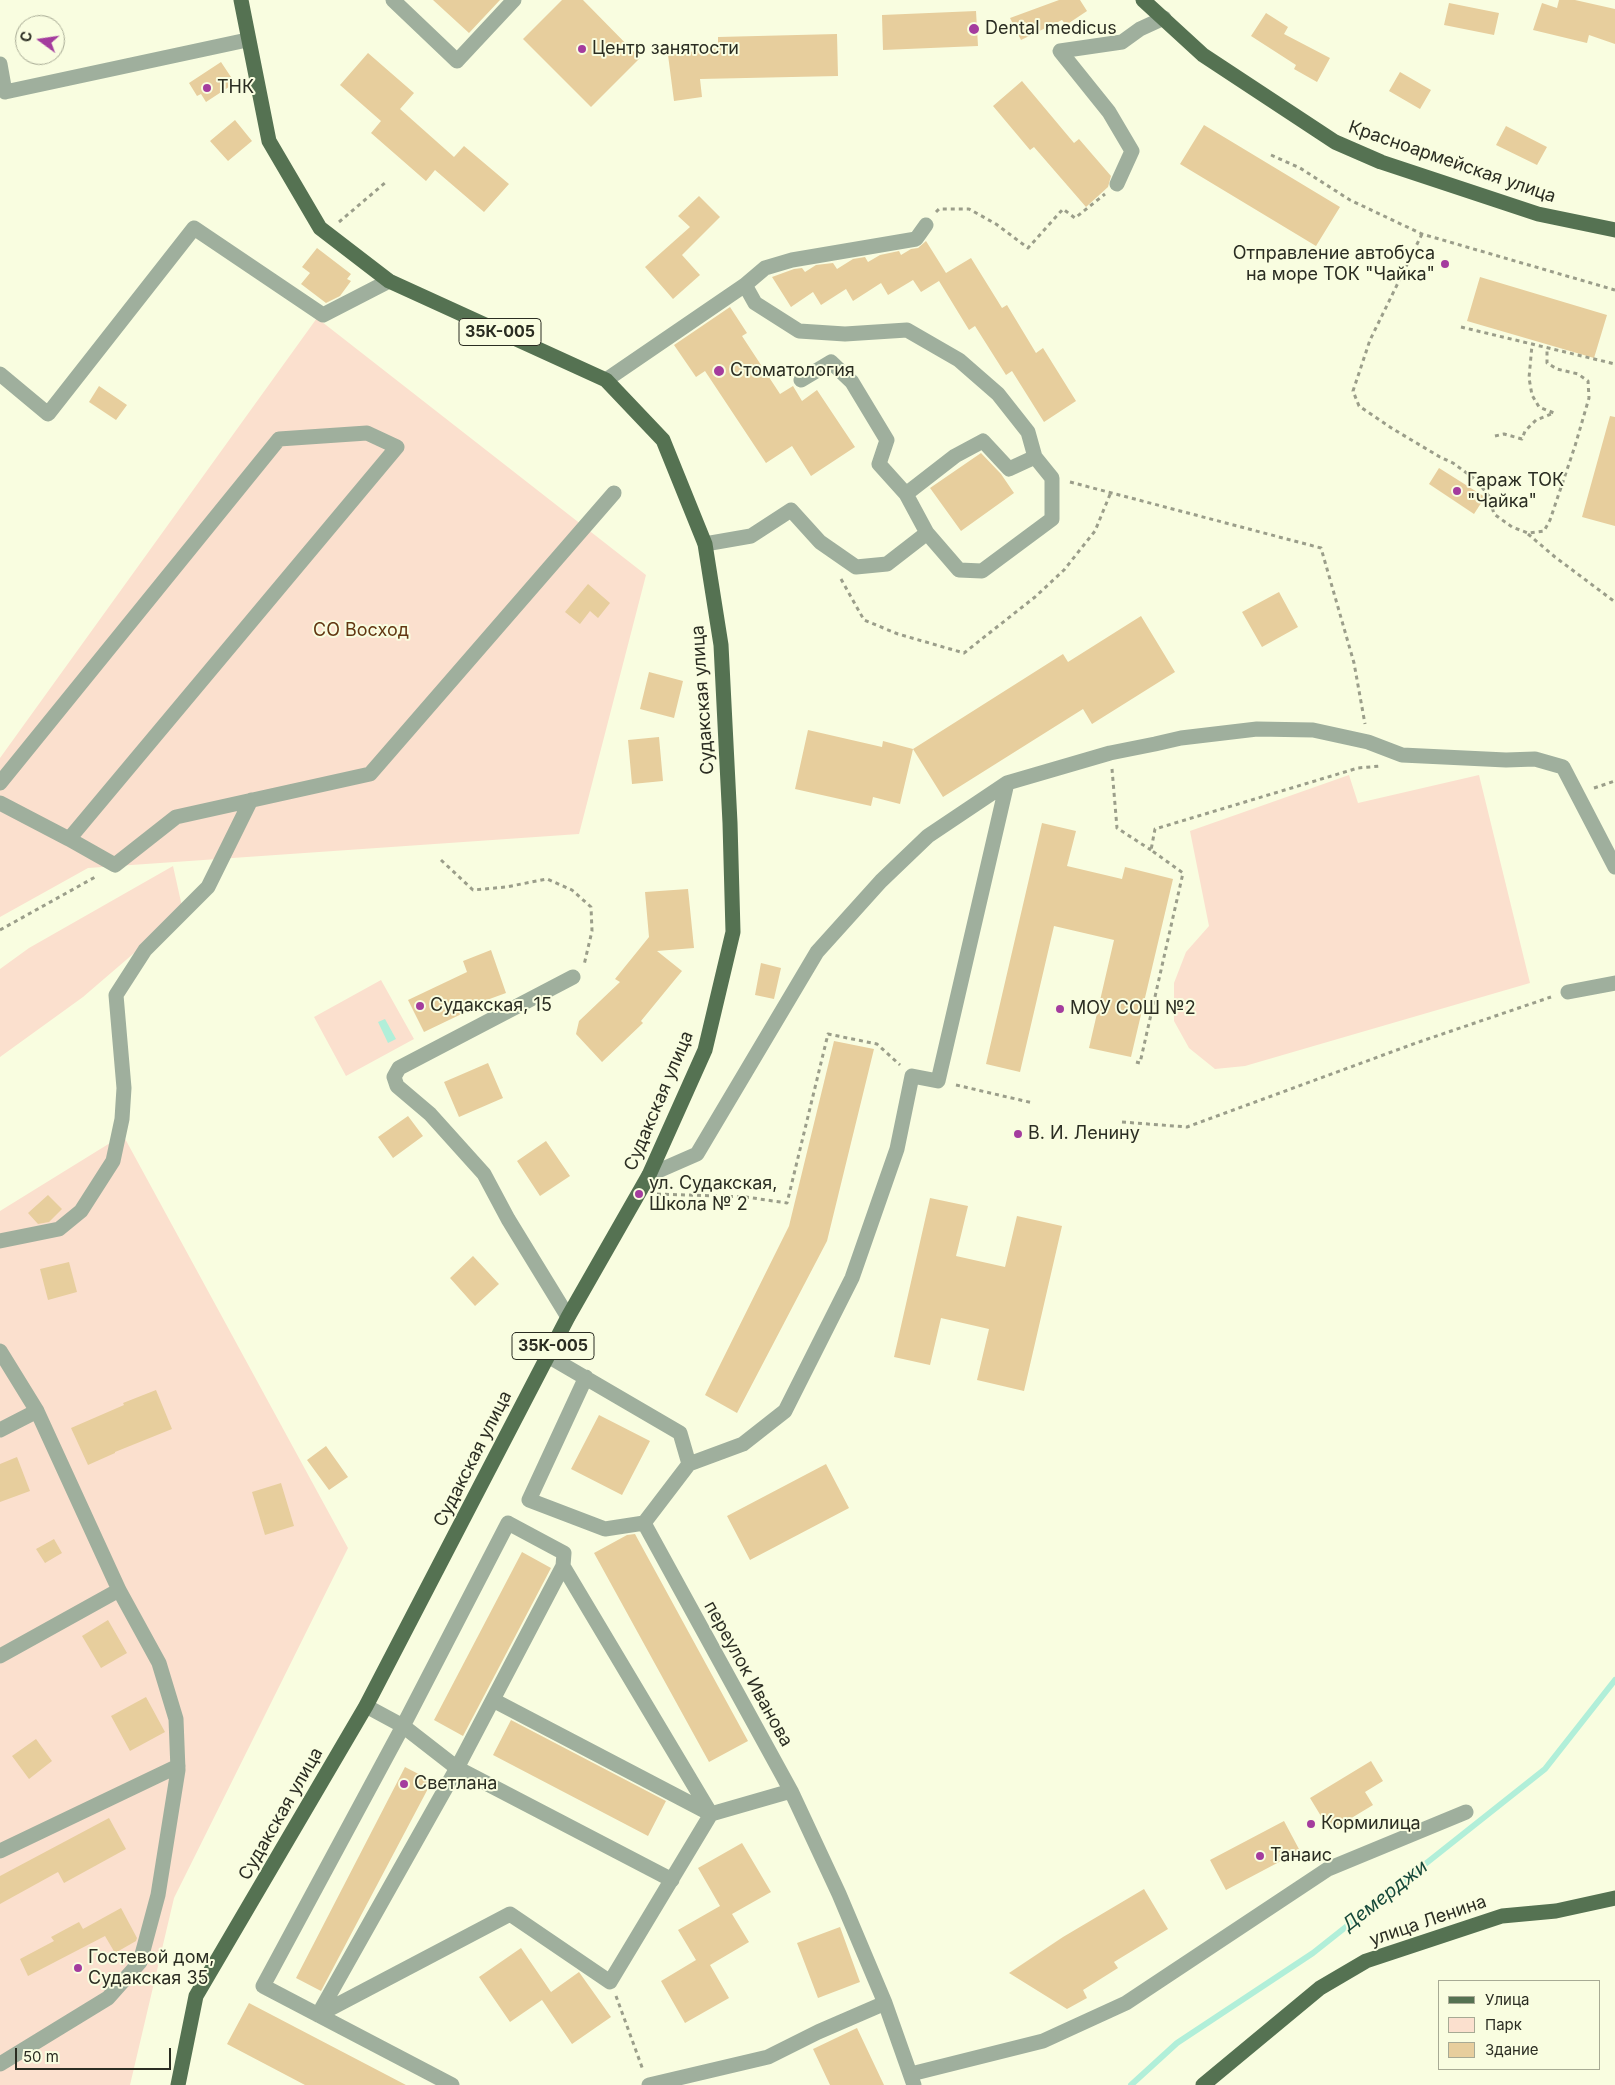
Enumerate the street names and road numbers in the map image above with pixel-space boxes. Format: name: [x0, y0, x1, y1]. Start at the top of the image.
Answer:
street label: Красноармейская улица: [1346, 116, 1558, 208]
road number: 35К-005: [459, 318, 541, 346]
street label: Судакская улица: [687, 625, 719, 775]
street label: Судакская улица: [620, 1028, 698, 1174]
road number: 35К-005: [512, 1332, 594, 1360]
street label: Судакская улица: [429, 1387, 517, 1531]
street label: переулок Иванова: [699, 1597, 797, 1751]
street label: Судакская улица: [234, 1744, 328, 1884]
street label: улица Ленина: [1367, 1891, 1489, 1951]

